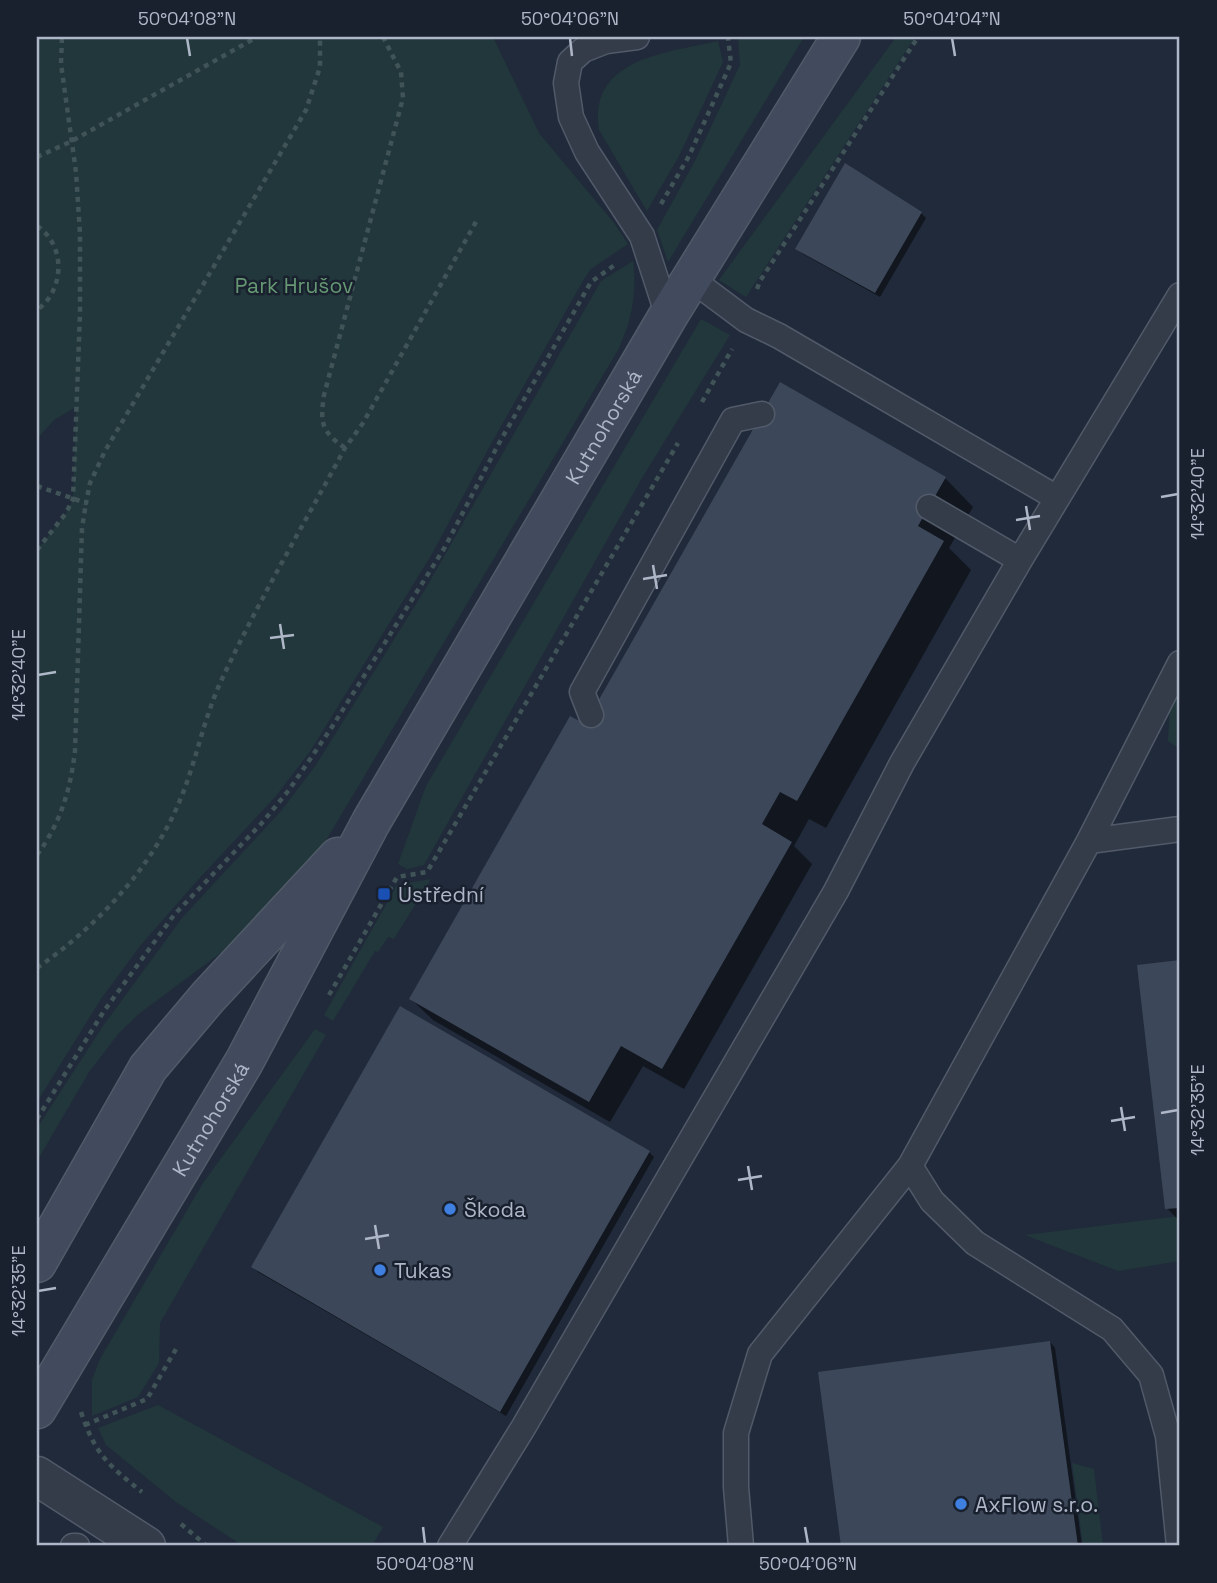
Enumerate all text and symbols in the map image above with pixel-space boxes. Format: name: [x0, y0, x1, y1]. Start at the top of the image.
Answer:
text: 50°04'08"N: [138, 7, 236, 30]
text: 50°04'06"N: [521, 7, 619, 30]
text: 50°04'04"N: [903, 7, 1001, 30]
park label: Park Hrušov: [235, 272, 353, 299]
street label: Kutnohorská: [559, 364, 647, 489]
text: 14°32'40"E: [1186, 448, 1209, 540]
text: 14°32'40"E: [7, 629, 30, 721]
place label: Ústřední: [398, 881, 485, 908]
marker: Ústřední: [376, 886, 392, 902]
street label: Kutnohorská: [166, 1057, 255, 1181]
text: 14°32'35"E: [1186, 1064, 1209, 1156]
place label: Škoda: [464, 1196, 526, 1223]
marker: Škoda: [442, 1201, 458, 1217]
text: 14°32'35"E: [7, 1245, 30, 1337]
place label: Tukas: [394, 1257, 452, 1284]
marker: Tukas: [372, 1262, 388, 1278]
place label: AxFlow s.r.o.: [975, 1491, 1098, 1518]
marker: AxFlow s.r.o.: [953, 1496, 969, 1512]
text: 50°04'08"N: [376, 1552, 474, 1575]
text: 50°04'06"N: [759, 1552, 857, 1575]

